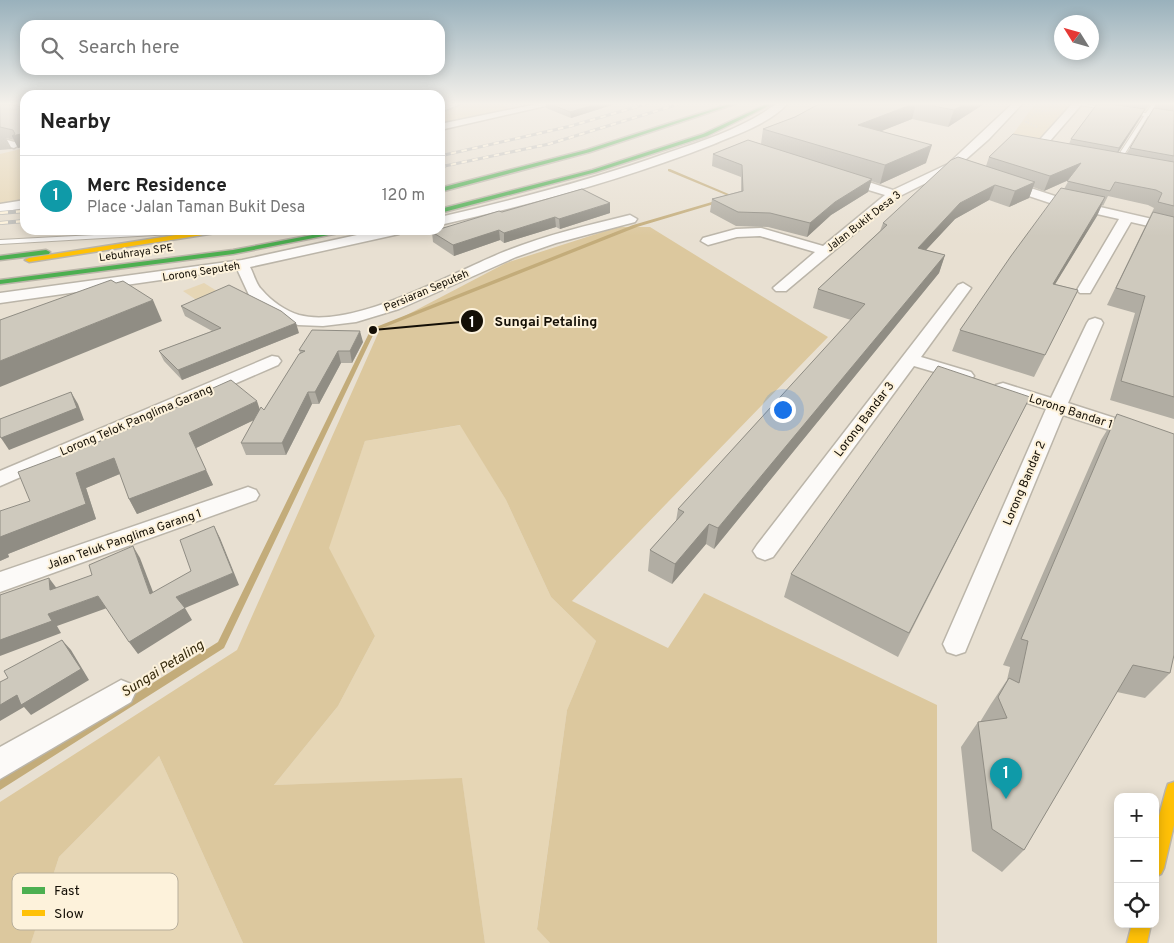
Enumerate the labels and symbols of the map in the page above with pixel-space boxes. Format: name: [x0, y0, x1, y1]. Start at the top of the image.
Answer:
north arrow: [1054, 15, 1099, 60]
street label: Jalan Bukit Desa 3: [823, 188, 904, 255]
street label: Lebuhraya SPE: [98, 241, 174, 265]
street label: Lorong Seputeh: [161, 259, 241, 285]
street label: Persiaran Seputeh: [382, 267, 471, 315]
callout: Sungai Petaling: [459, 307, 607, 336]
text: 1: [469, 314, 475, 333]
text: Sungai Petaling: [495, 314, 597, 331]
street label: Lorong Bandar 3: [831, 379, 898, 460]
street label: Lorong Telok Panglima Garang: [58, 381, 215, 460]
street label: Lorong Bandar 1: [1027, 391, 1115, 433]
your location: [770, 397, 796, 423]
street label: Lorong Bandar 2: [1000, 439, 1050, 528]
street label: Jalan Teluk Panglima Garang 1: [45, 506, 204, 574]
water label: Sungai Petaling: [118, 637, 208, 701]
pin: 1: [990, 758, 1022, 799]
legend: [12, 873, 178, 930]
text: Fast: [54, 883, 80, 900]
text: Slow: [54, 906, 84, 923]

